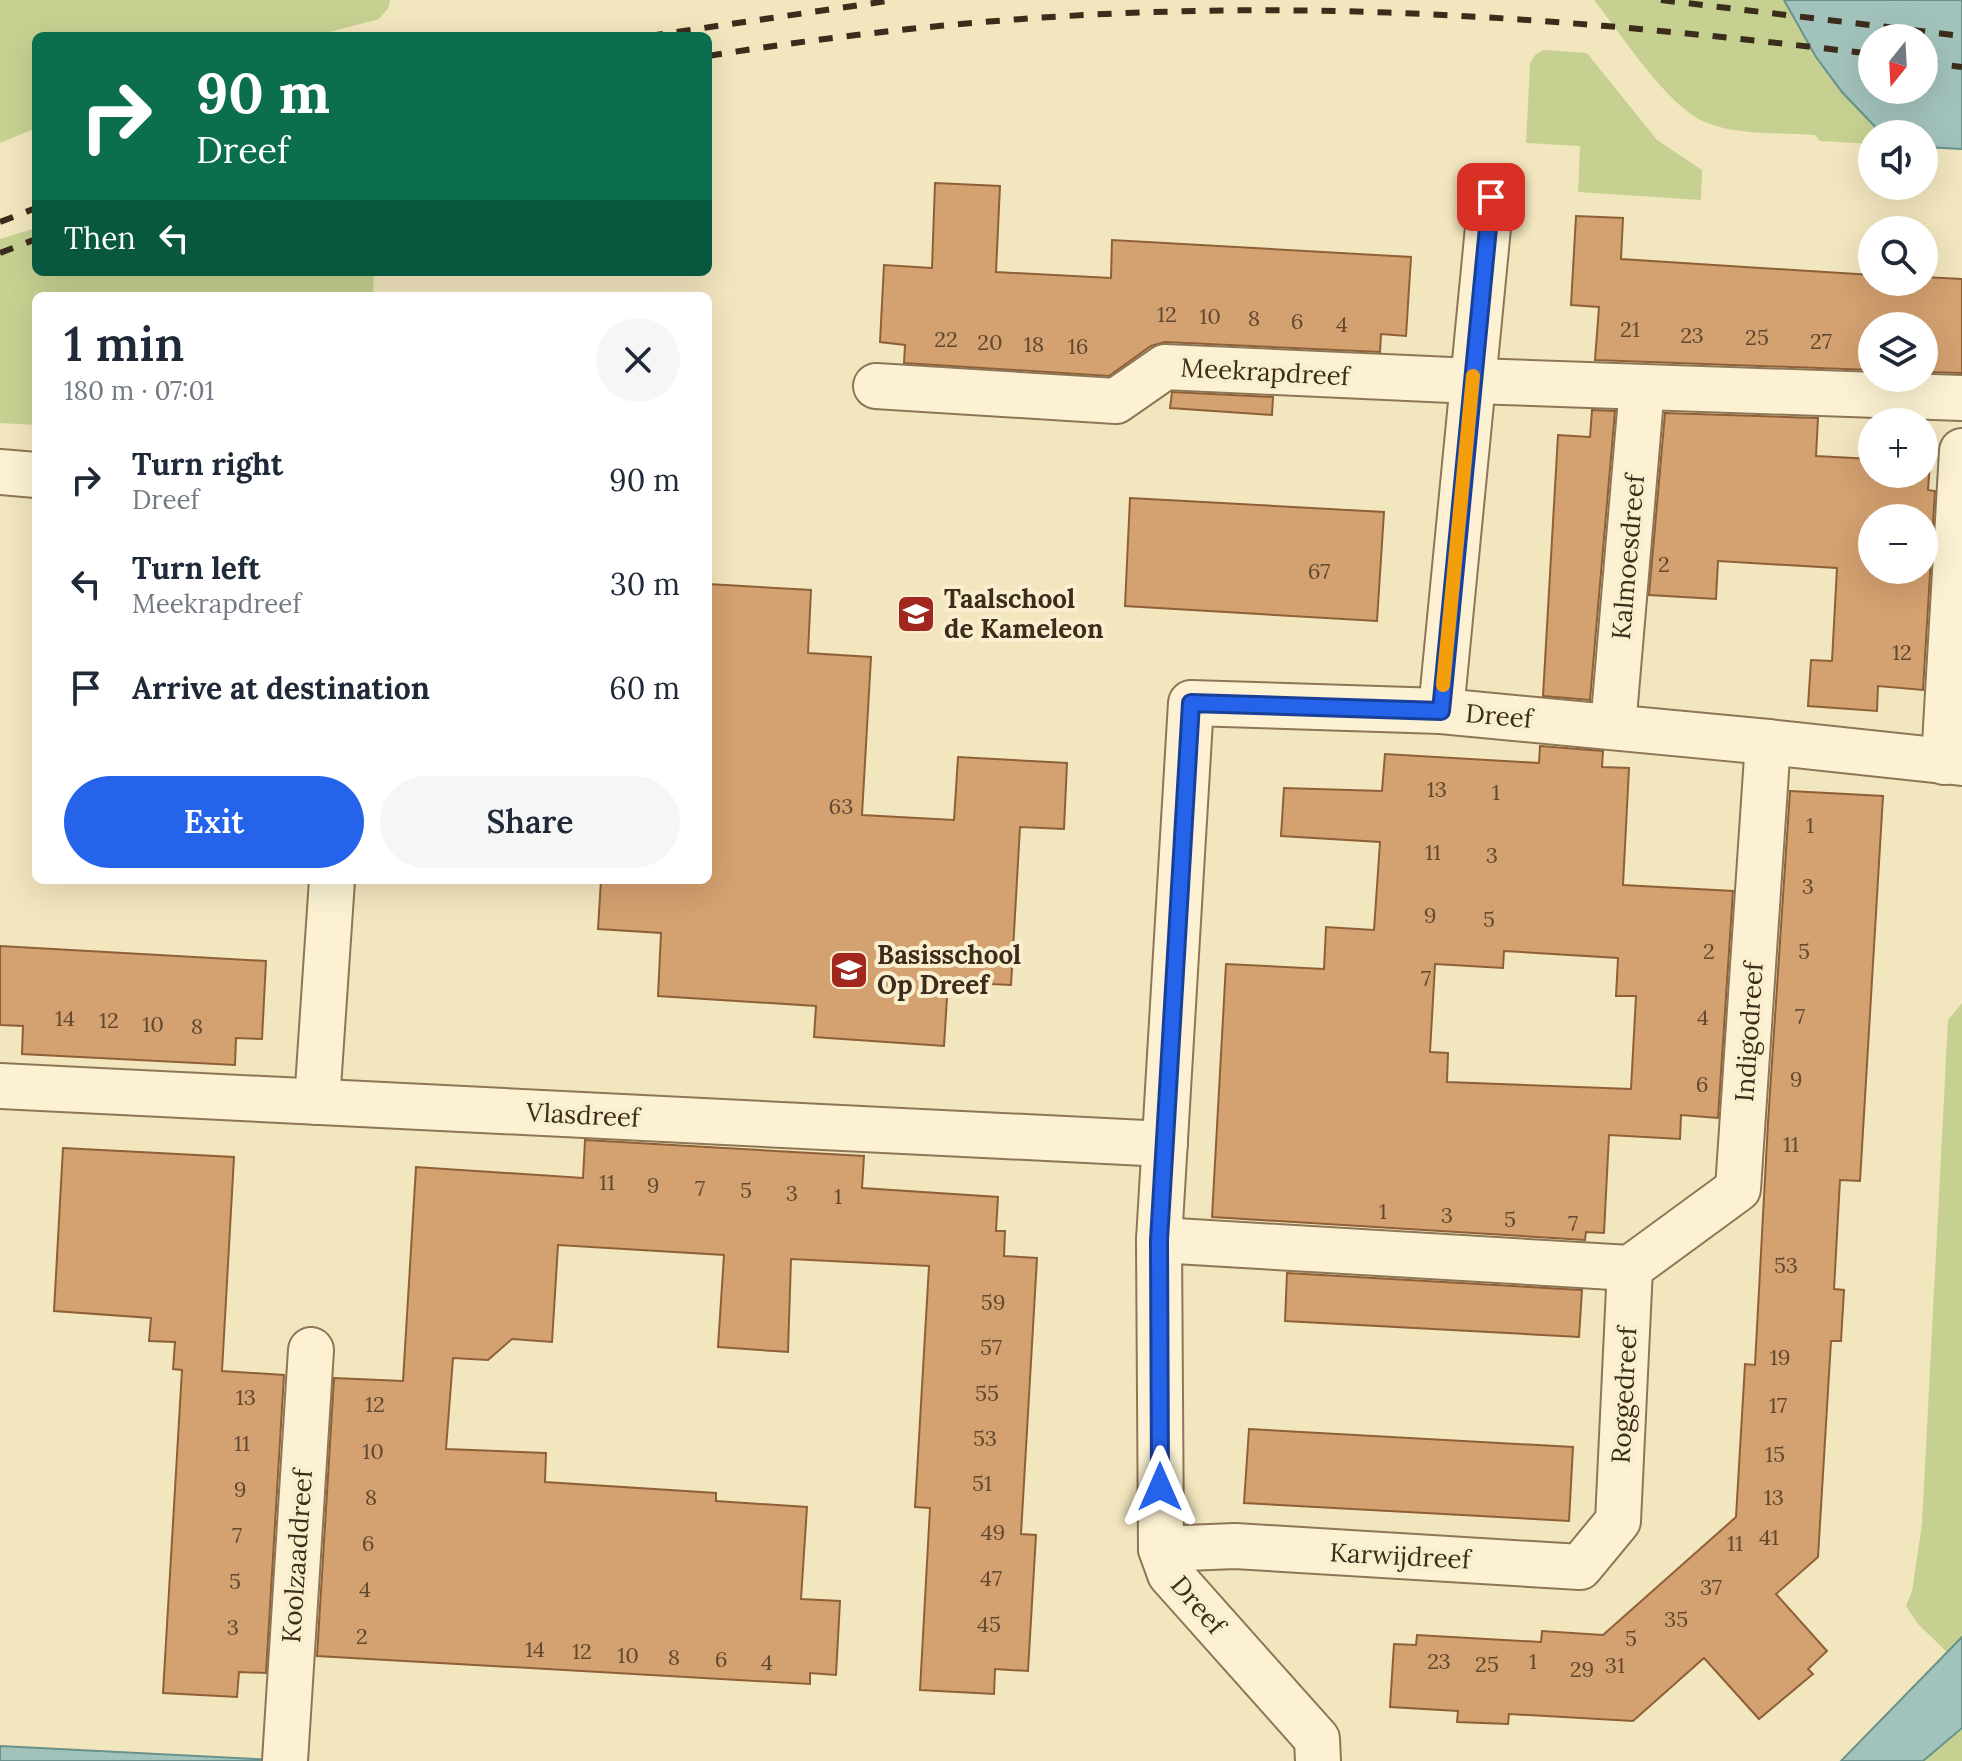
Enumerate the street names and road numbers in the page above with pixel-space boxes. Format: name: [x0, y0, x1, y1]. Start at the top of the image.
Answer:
street label: Meekrapdreef: [1180, 351, 1353, 393]
street label: Kalmoesdreef: [1604, 470, 1651, 641]
street label: Dreef: [1464, 696, 1536, 735]
street label: Indigodreef: [1727, 959, 1770, 1103]
street label: Vlasdreef: [524, 1095, 643, 1134]
street label: Roggedreef: [1603, 1323, 1644, 1464]
street label: Koolzaaddreef: [274, 1466, 319, 1644]
street label: Karwijdreef: [1329, 1535, 1474, 1576]
street label: Dreef: [1164, 1568, 1234, 1643]

